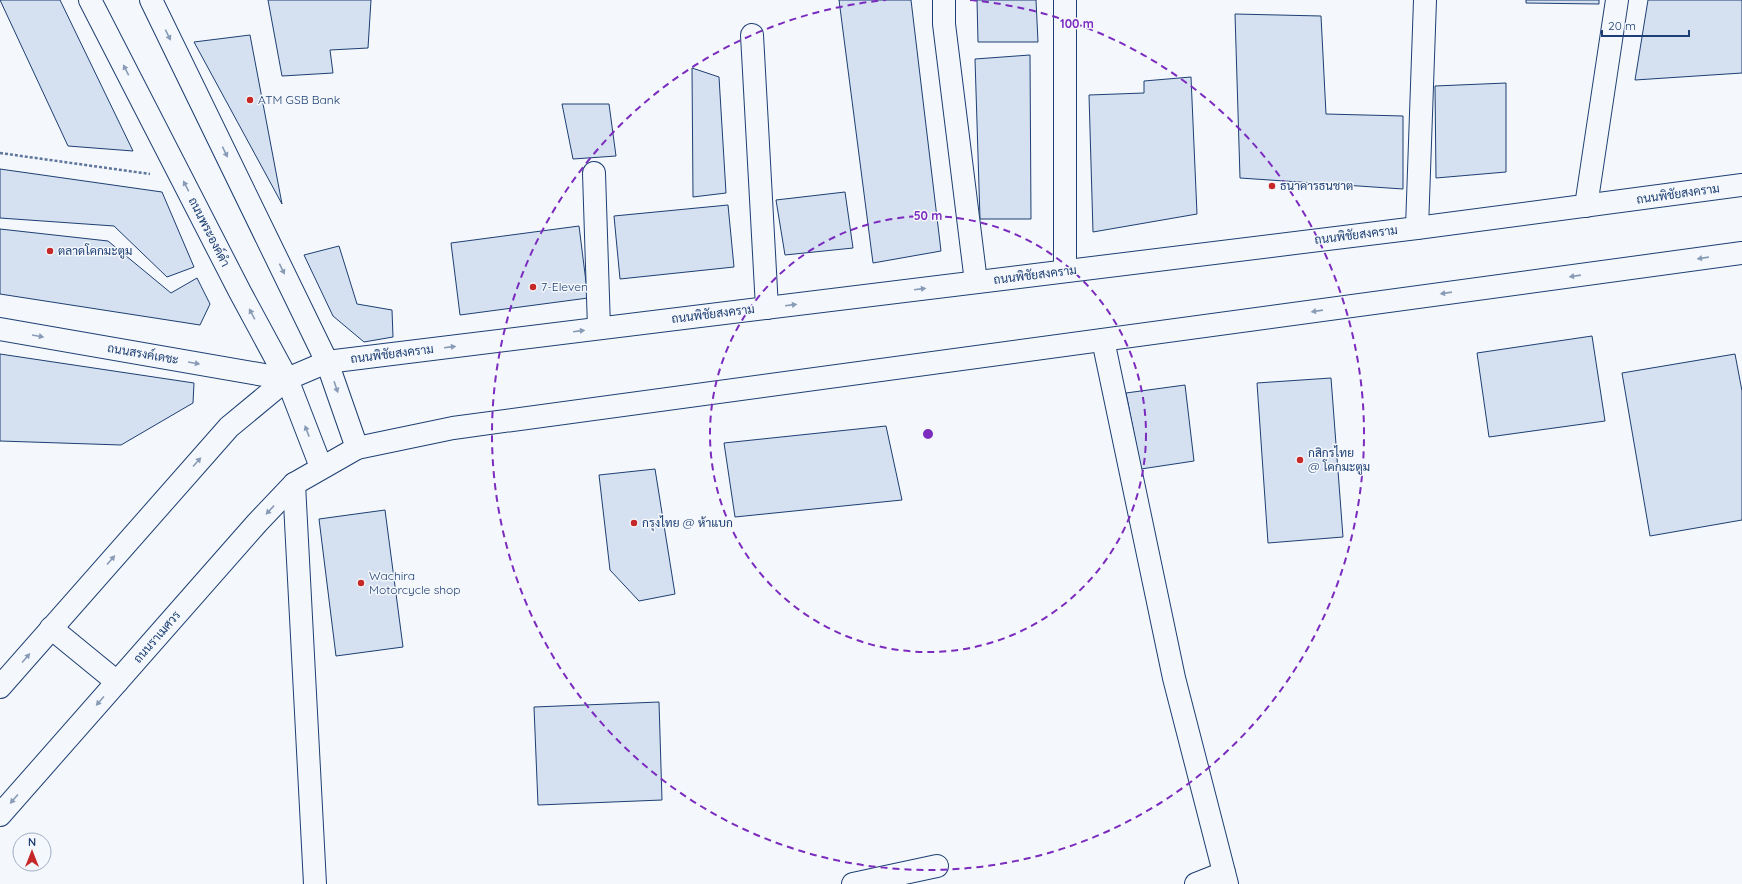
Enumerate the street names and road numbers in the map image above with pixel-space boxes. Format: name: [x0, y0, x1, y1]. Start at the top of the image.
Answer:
street label: ถนนพิชัยสงคราม: [1635, 180, 1720, 207]
street label: ถนนพระองค์ดำ: [186, 195, 233, 269]
street label: ถนนพิชัยสงคราม: [1313, 222, 1398, 247]
street label: ถนนพิชัยสงคราม: [992, 262, 1077, 287]
street label: ถนนพิชัยสงคราม: [670, 301, 755, 326]
street label: ถนนสรงค์เดชะ: [106, 340, 180, 367]
street label: ถนนพิชัยสงคราม: [349, 341, 434, 366]
street label: ถนนราเมศวร: [130, 607, 183, 666]

